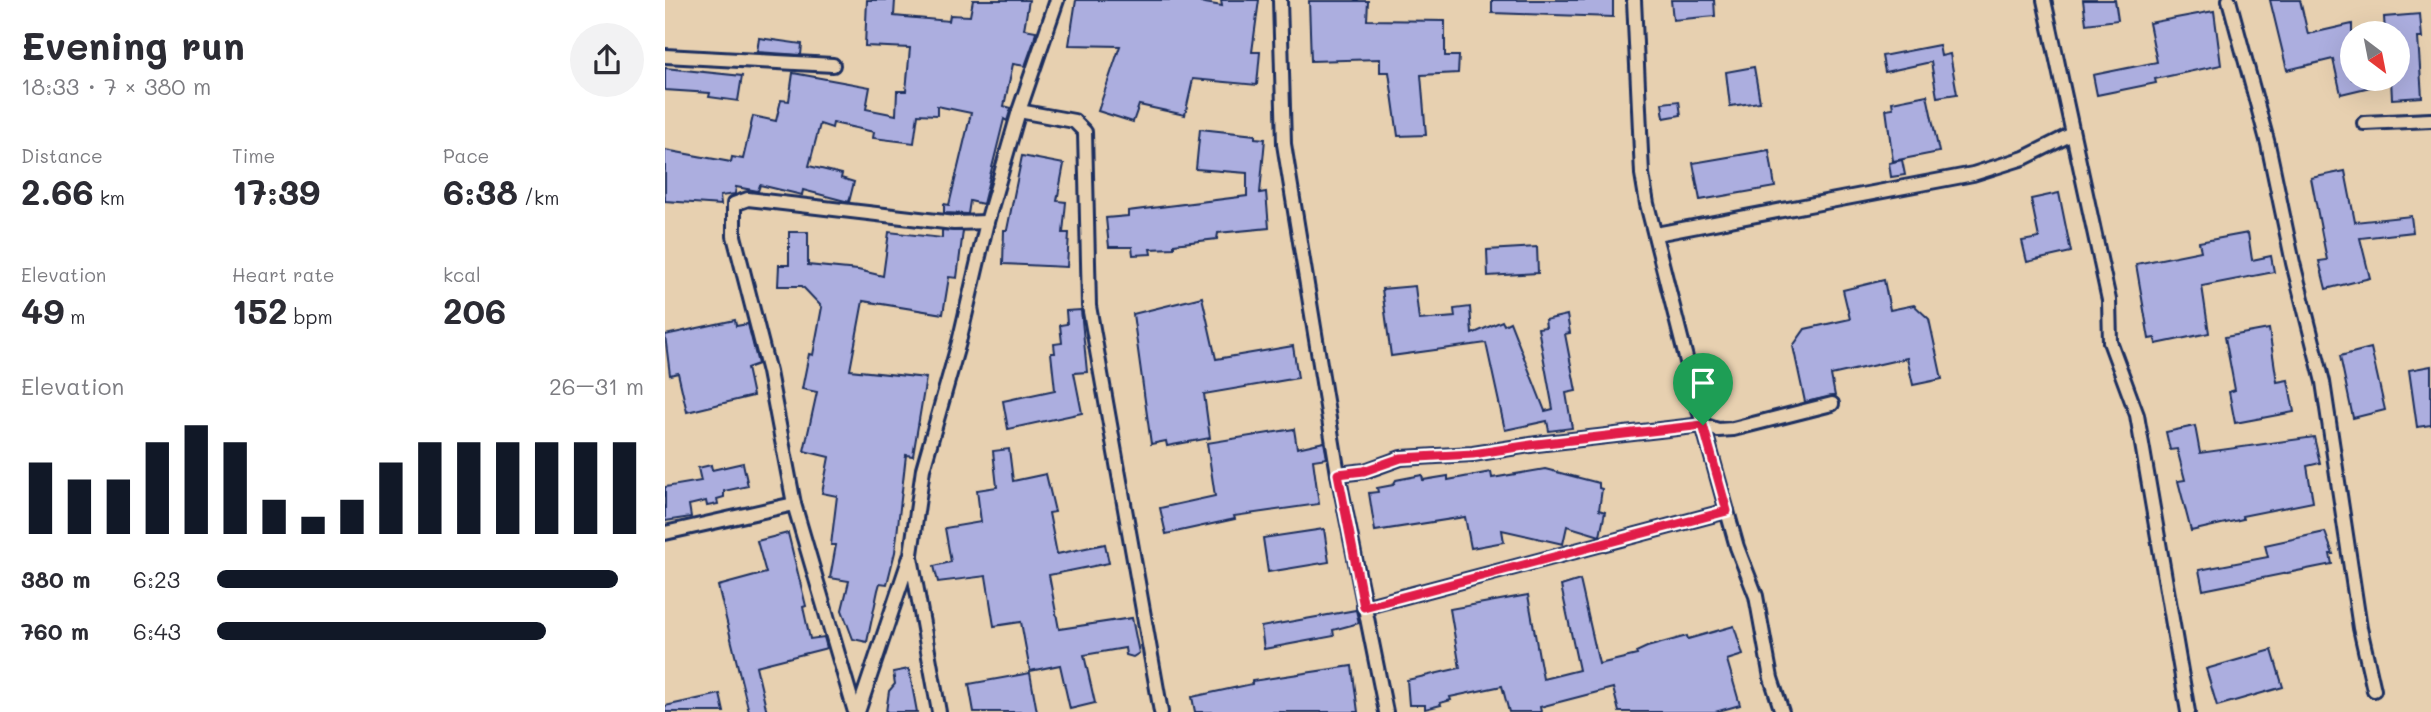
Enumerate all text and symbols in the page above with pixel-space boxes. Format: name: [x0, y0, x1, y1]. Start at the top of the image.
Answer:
text: Evening run: [21, 20, 245, 70]
north arrow: [2340, 21, 2410, 91]
map controls: [2340, 21, 2410, 91]
button: share: [570, 23, 644, 97]
text: 18:33 · 7 × 380 m: [21, 71, 211, 101]
text: Distance: [21, 143, 103, 168]
text: Time: [232, 143, 275, 168]
text: Pace: [443, 143, 489, 168]
text: 2.66: [21, 168, 94, 214]
text: 17:39: [232, 168, 320, 214]
text: 6:38: [443, 168, 518, 214]
text: km: [94, 185, 125, 210]
text: /km: [518, 185, 559, 210]
text: Elevation: [21, 262, 106, 287]
text: Heart rate: [232, 262, 335, 287]
text: kcal: [443, 262, 481, 287]
text: 49: [21, 287, 64, 333]
text: 152: [232, 287, 288, 333]
text: 206: [443, 287, 506, 333]
text: m: [64, 304, 85, 329]
text: bpm: [288, 304, 333, 329]
pin: [1673, 353, 1733, 425]
icon: arrive: [1684, 364, 1722, 402]
text: Elevation: [21, 371, 124, 401]
text: 26–31 m: [549, 371, 644, 401]
text: 380 m: [21, 564, 90, 594]
text: 6:23: [133, 564, 180, 594]
text: 760 m: [21, 616, 89, 646]
text: 6:43: [133, 616, 181, 646]

